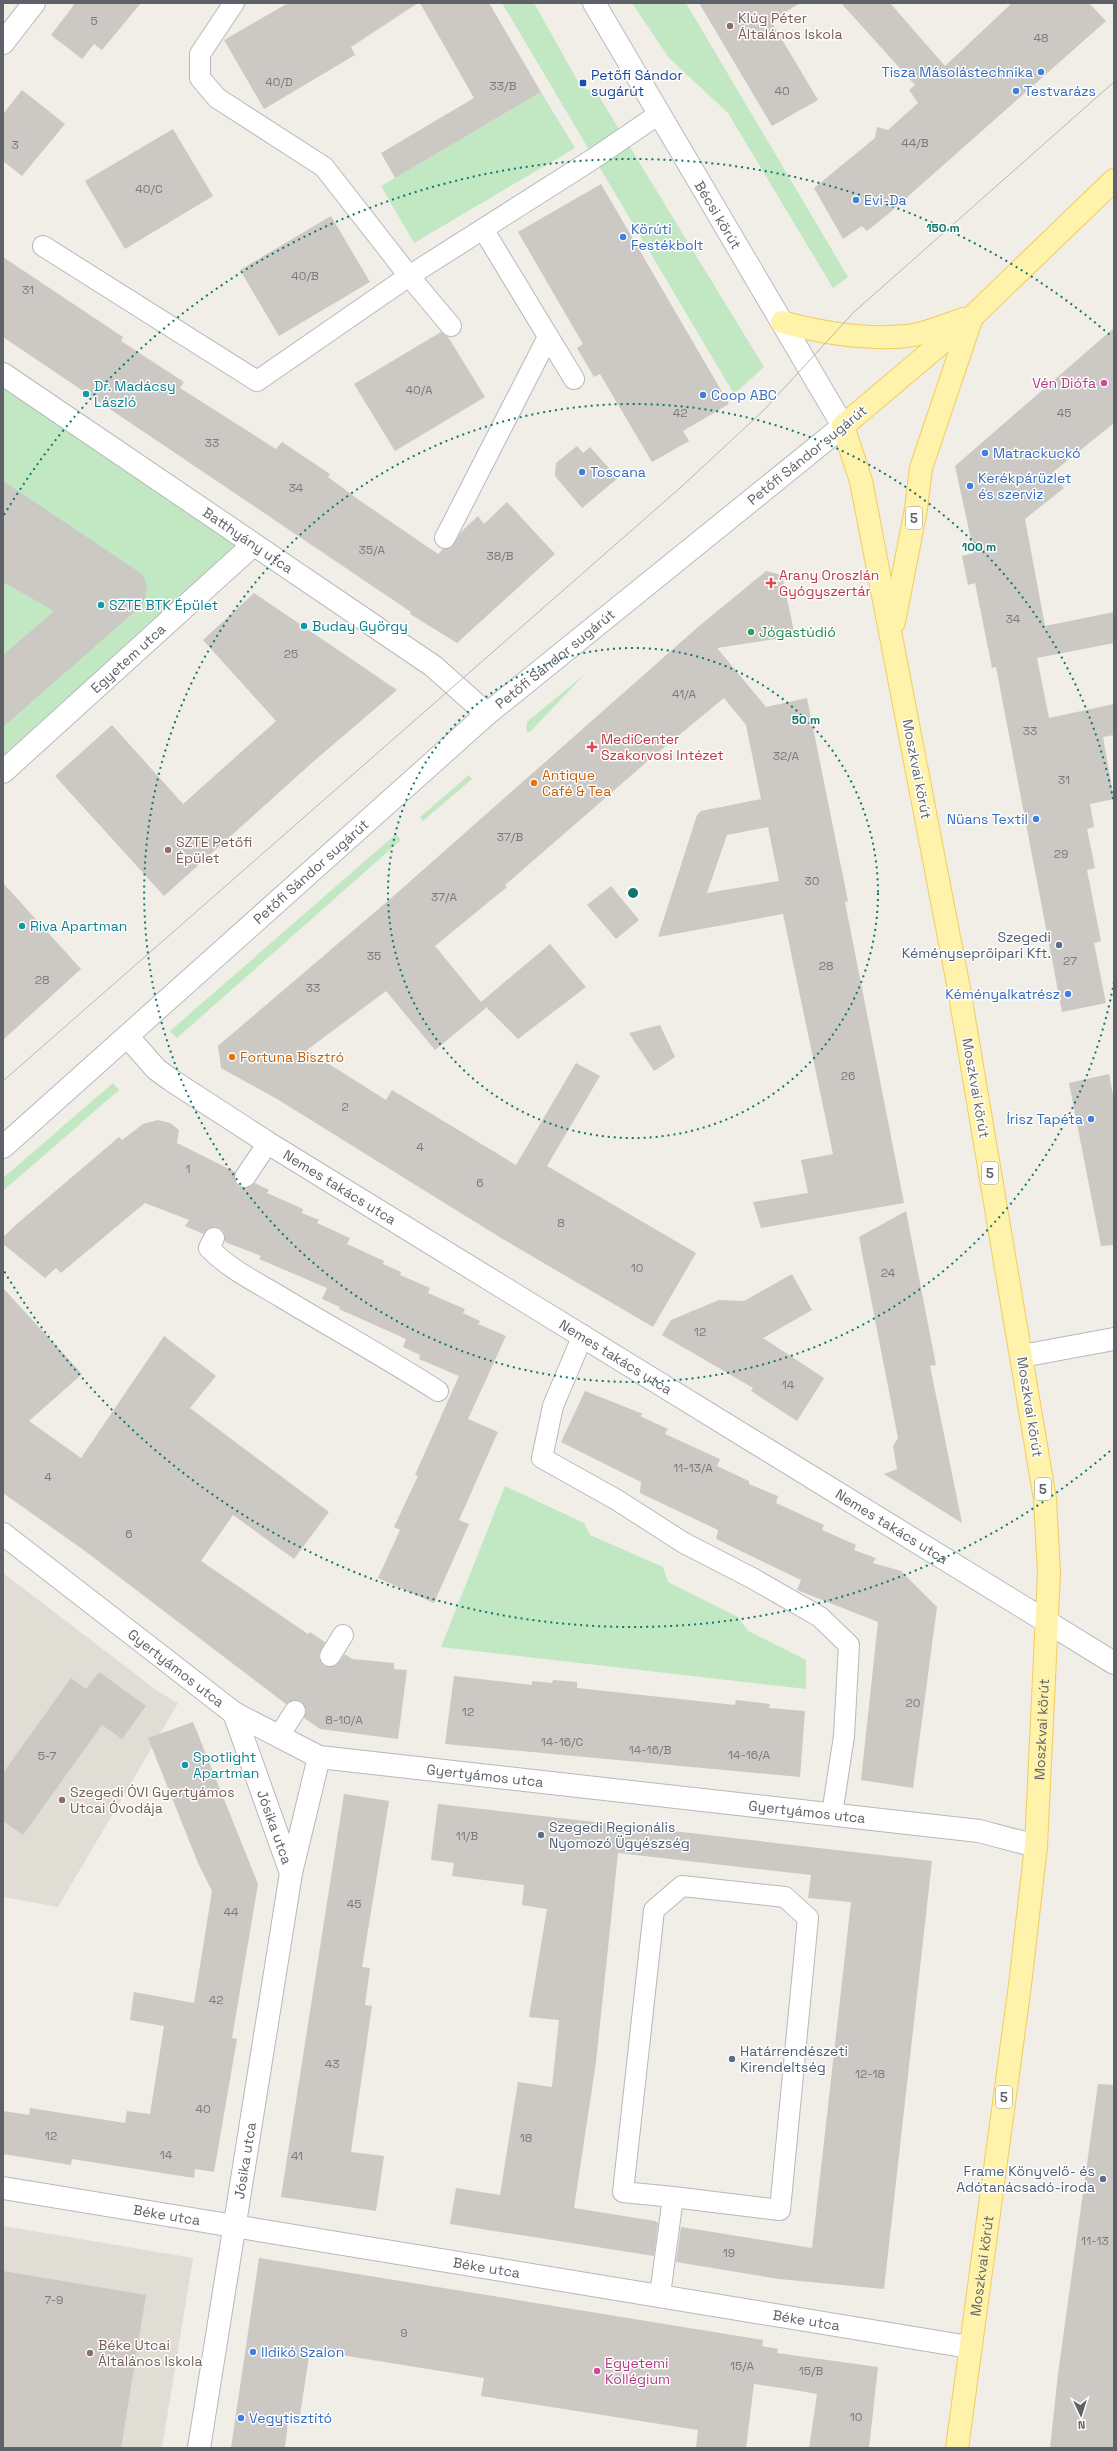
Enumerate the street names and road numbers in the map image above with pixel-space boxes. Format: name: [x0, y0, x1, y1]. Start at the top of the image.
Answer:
street label: Bécsi körút: [691, 178, 745, 252]
street label: Petőfi Sándor sugárút: [744, 401, 870, 509]
street label: Batthyány utca: [199, 503, 296, 577]
road number: 5: [906, 507, 922, 529]
street label: Petőfi Sándor sugárút: [492, 605, 619, 713]
street label: Egyetem utca: [87, 620, 169, 697]
street label: Moszkvai körút: [898, 717, 936, 821]
street label: Petőfi Sándor sugárút: [249, 815, 372, 928]
street label: Moszkvai körút: [958, 1036, 994, 1140]
street label: Nemes takács utca: [280, 1146, 400, 1229]
road number: 5: [982, 1162, 998, 1184]
street label: Nemes takács utca: [556, 1315, 676, 1398]
street label: Moszkvai körút: [1013, 1355, 1047, 1459]
road number: 5: [1035, 1478, 1051, 1500]
street label: Nemes takács utca: [832, 1485, 952, 1568]
street label: Gyertyámos utca: [124, 1625, 228, 1711]
street label: Moszkvai körút: [1030, 1678, 1053, 1780]
street label: Gyertyámos utca: [426, 1760, 544, 1791]
street label: Jósika utca: [253, 1787, 296, 1867]
street label: Gyertyámos utca: [748, 1796, 866, 1827]
road number: 5: [996, 2086, 1012, 2108]
street label: Jósika utca: [230, 2121, 260, 2200]
street label: Béke utca: [132, 2201, 202, 2229]
street label: Moszkvai körút: [966, 2214, 998, 2317]
street label: Béke utca: [452, 2253, 521, 2282]
street label: Béke utca: [771, 2306, 841, 2335]

